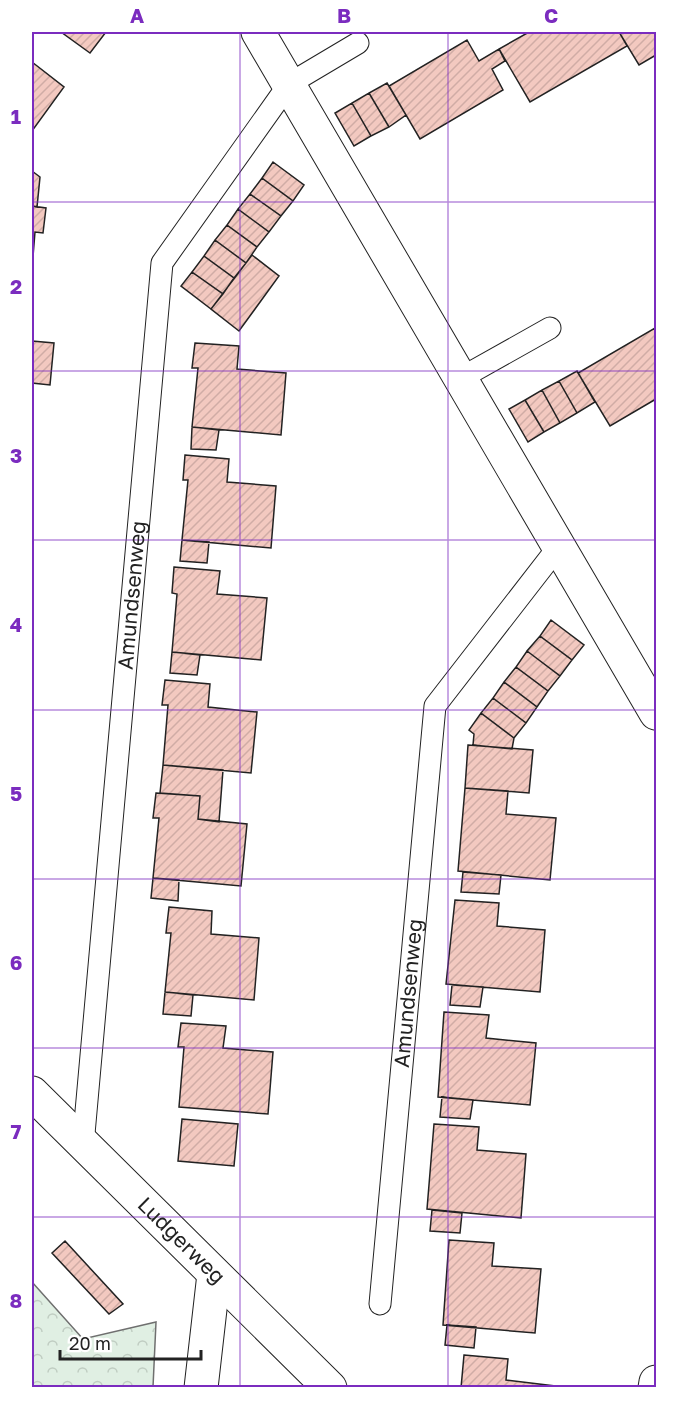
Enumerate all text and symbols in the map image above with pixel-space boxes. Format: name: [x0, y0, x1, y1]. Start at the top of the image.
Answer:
text: A: [130, 3, 144, 27]
text: B: [337, 3, 351, 27]
text: C: [544, 3, 558, 27]
text: 1: [11, 104, 21, 128]
text: 2: [10, 274, 22, 298]
text: 3: [10, 443, 22, 467]
street label: Amundsenweg: [112, 520, 151, 671]
text: 4: [10, 612, 22, 636]
text: 5: [10, 781, 22, 805]
street label: Amundsenweg: [388, 918, 427, 1069]
text: 6: [10, 950, 22, 974]
text: 7: [11, 1119, 22, 1143]
street label: Ludgerweg: [133, 1191, 231, 1289]
text: 8: [10, 1288, 22, 1312]
scale bar: [60, 1323, 201, 1361]
text: 20 m: [69, 1332, 111, 1354]

